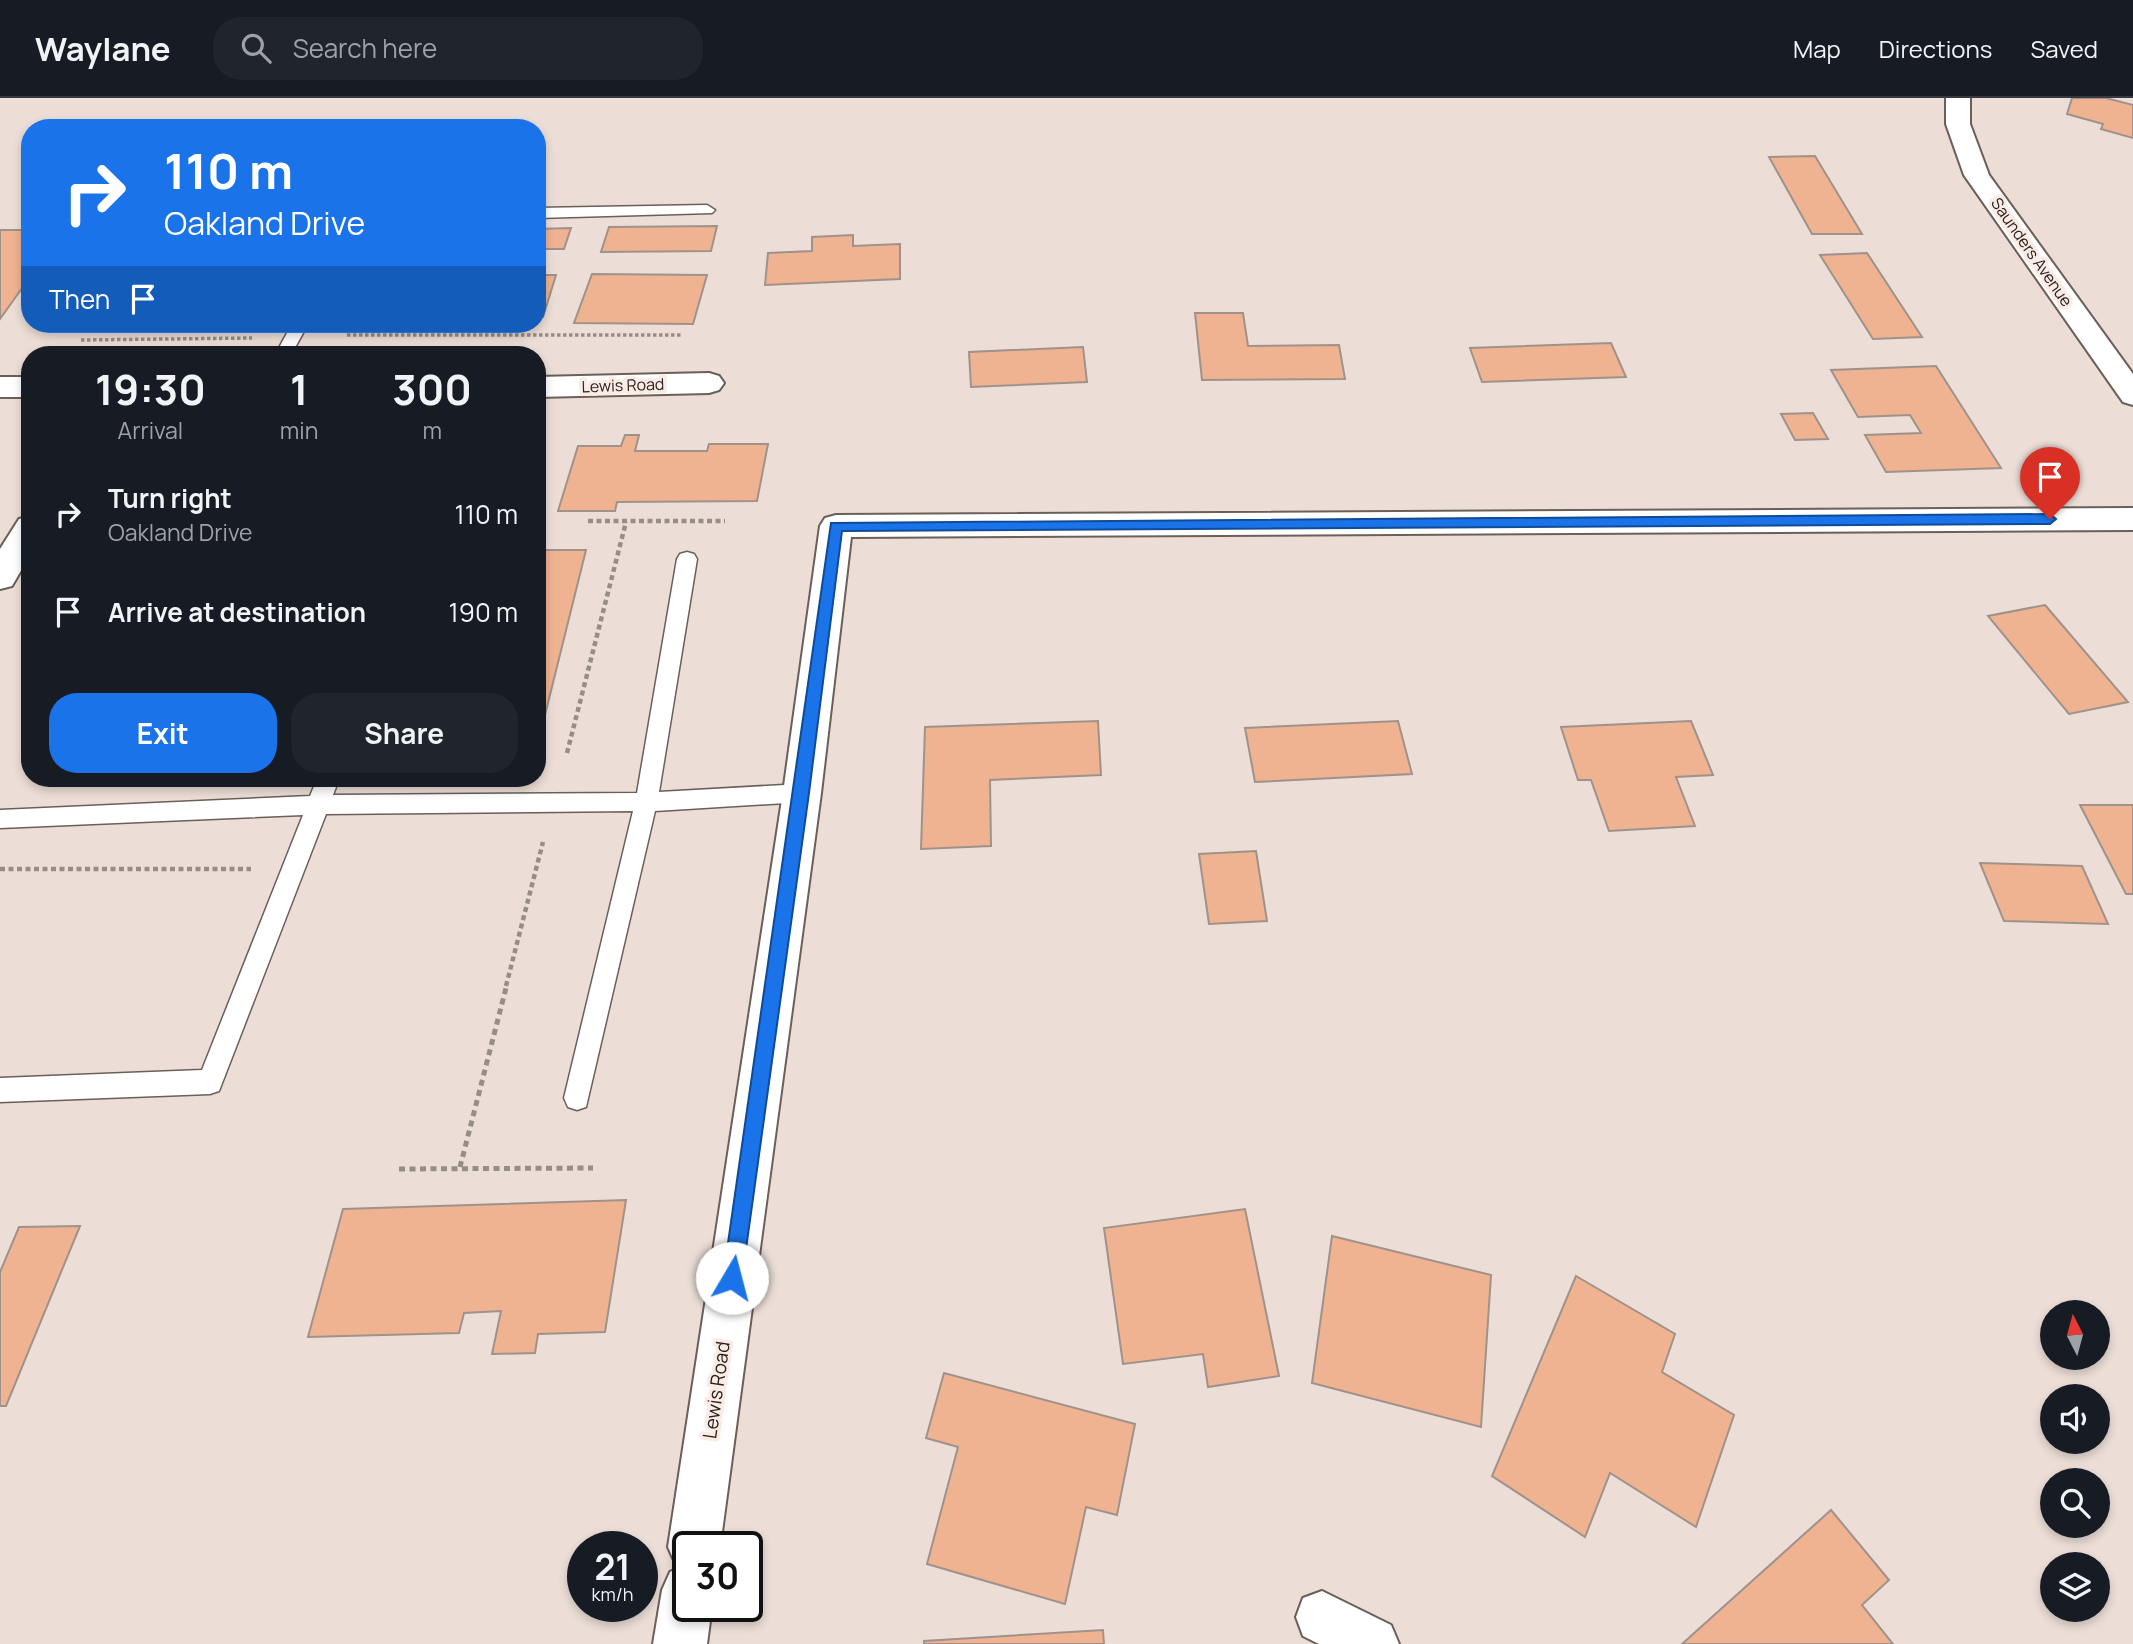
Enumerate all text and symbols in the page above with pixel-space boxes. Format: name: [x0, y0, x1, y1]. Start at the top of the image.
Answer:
search box: [213, 17, 703, 80]
text: Waylane: [35, 26, 171, 71]
icon: search: [237, 29, 275, 67]
text: Search here: [293, 30, 437, 66]
text: Map: [1793, 32, 1841, 65]
text: Directions: [1879, 32, 1992, 65]
text: Saved: [2030, 32, 2098, 65]
text: 110 m: [164, 137, 293, 204]
icon: right: [49, 147, 140, 238]
street label: Saunders Avenue: [1986, 193, 2078, 311]
text: Oakland Drive: [164, 201, 365, 245]
icon: arrive: [124, 280, 162, 318]
text: Then: [49, 281, 110, 317]
text: 19:30: [95, 360, 206, 418]
text: 1: [290, 360, 308, 418]
text: 300: [392, 360, 472, 418]
street label: Lewis Road: [581, 373, 665, 397]
text: Arrival: [118, 414, 183, 446]
text: min: [280, 414, 318, 446]
text: m: [422, 414, 442, 446]
pin: [2020, 447, 2080, 519]
icon: arrive: [2031, 458, 2069, 496]
text: Turn right: [108, 480, 232, 516]
icon: right: [49, 495, 87, 533]
text: 110 m: [455, 496, 518, 532]
text: Oakland Drive: [108, 516, 253, 548]
icon: arrive: [49, 593, 87, 631]
text: Arrive at destination: [108, 594, 366, 630]
text: 190 m: [449, 594, 518, 630]
button: Exit: [49, 693, 277, 773]
button: Share: [291, 693, 518, 773]
position arrow: [695, 1241, 769, 1315]
north arrow: [2040, 1300, 2110, 1370]
map controls: [2040, 1300, 2110, 1622]
street label: Lewis Road: [696, 1340, 736, 1440]
button: sound: [2040, 1384, 2110, 1454]
button: search: [2040, 1468, 2110, 1538]
speed limit sign: 30: [672, 1531, 763, 1622]
text: 21: [594, 1543, 631, 1591]
button: layers: [2040, 1552, 2110, 1622]
text: km/h: [592, 1582, 633, 1606]

